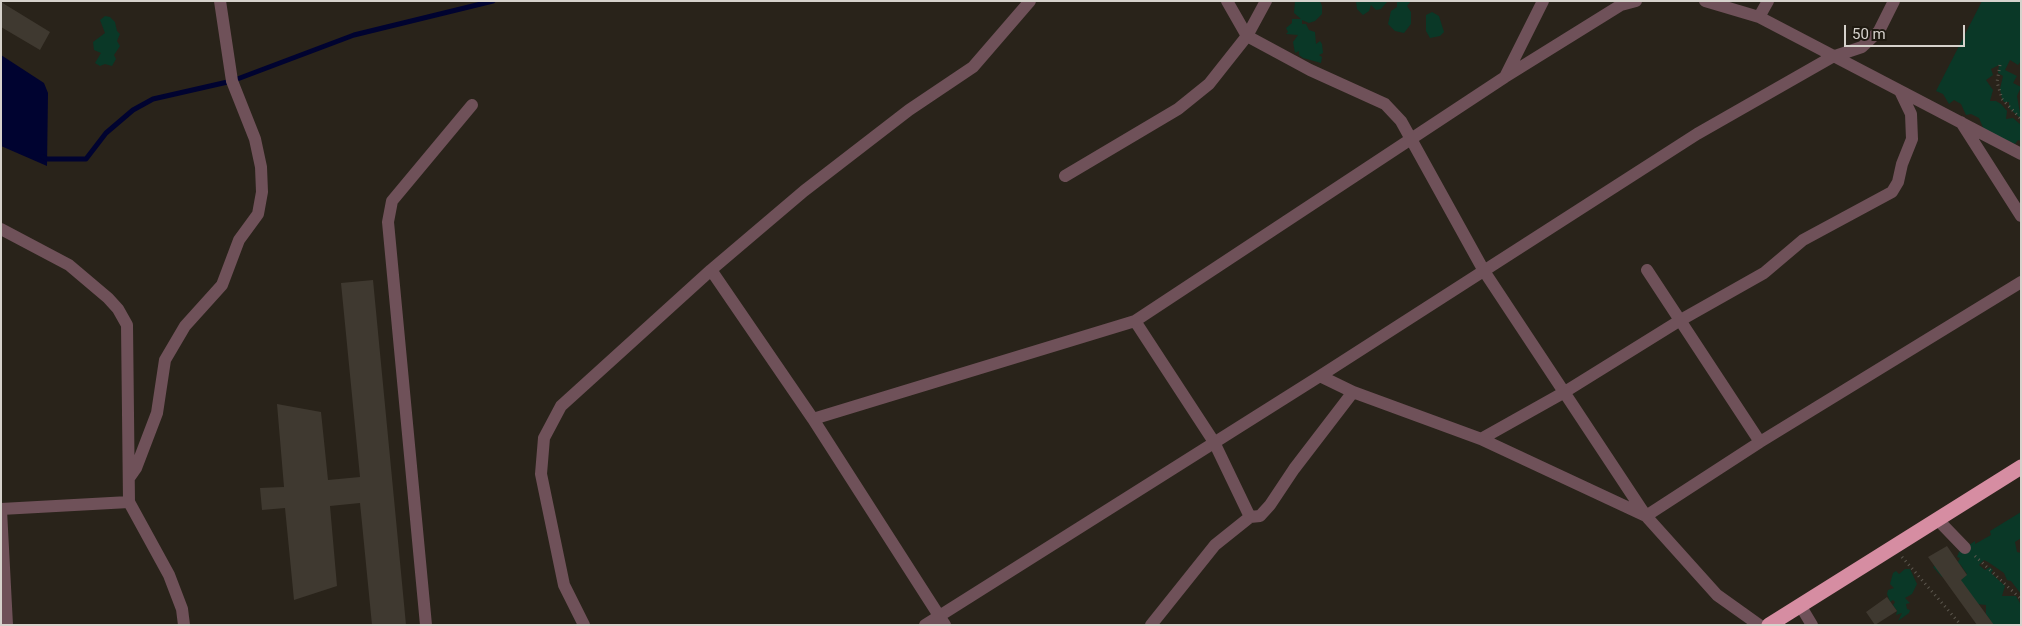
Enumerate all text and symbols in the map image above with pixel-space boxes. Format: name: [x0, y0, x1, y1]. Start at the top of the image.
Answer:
scale bar: [1847, 15, 1968, 47]
text: 50 m: [1852, 25, 1886, 43]

